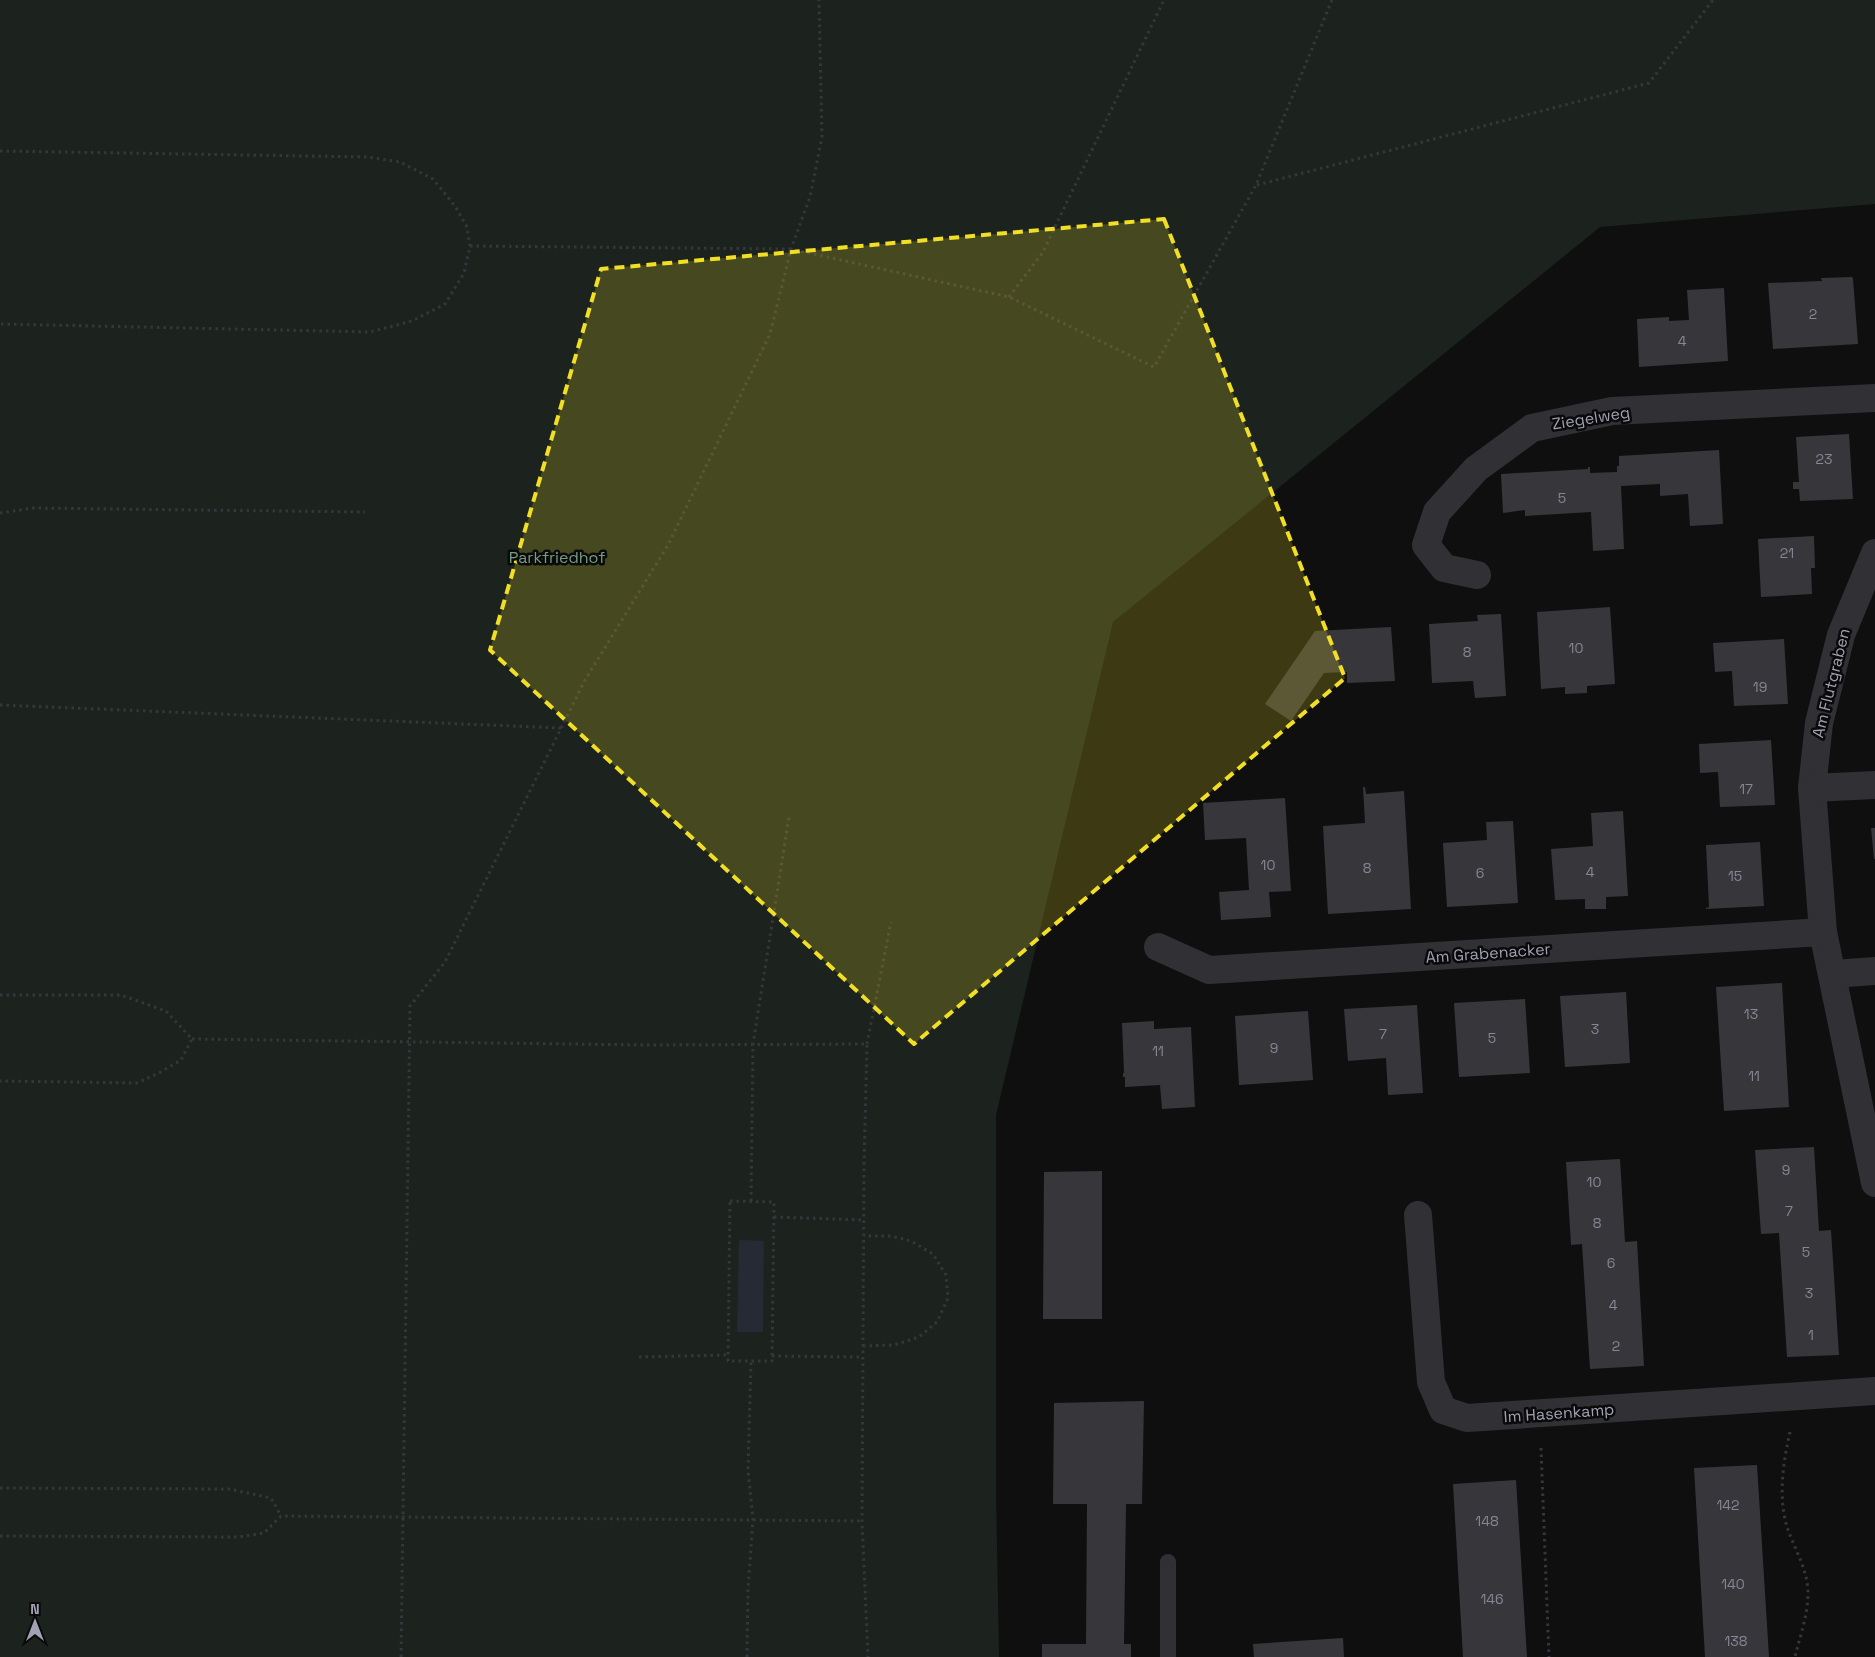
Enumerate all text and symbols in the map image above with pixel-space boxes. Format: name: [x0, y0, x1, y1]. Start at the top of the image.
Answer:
house number: 2: [1809, 305, 1817, 323]
house number: 4: [1678, 332, 1687, 350]
street label: Ziegelweg: [1550, 401, 1632, 435]
house number: 23: [1816, 450, 1832, 468]
house number: 5: [1558, 489, 1566, 507]
house number: 21: [1780, 544, 1794, 562]
park label: Parkfriedhof: [509, 547, 605, 568]
street label: Am Flutgraben: [1807, 626, 1855, 740]
house number: 10: [1569, 639, 1583, 657]
house number: 8: [1463, 643, 1472, 661]
house number: 19: [1753, 678, 1767, 696]
house number: 17: [1739, 780, 1753, 798]
house number: 10: [1261, 856, 1275, 874]
house number: 8: [1363, 859, 1372, 877]
house number: 4: [1586, 863, 1595, 881]
house number: 6: [1476, 864, 1484, 882]
house number: 15: [1728, 867, 1742, 885]
street label: Am Grabenacker: [1425, 938, 1551, 968]
house number: 13: [1744, 1005, 1758, 1023]
house number: 3: [1591, 1020, 1599, 1038]
house number: 7: [1379, 1025, 1387, 1043]
house number: 5: [1488, 1029, 1496, 1047]
house number: 9: [1270, 1039, 1278, 1057]
house number: 11: [1152, 1042, 1164, 1060]
house number: 11: [1748, 1067, 1760, 1085]
house number: 9: [1782, 1161, 1790, 1179]
house number: 10: [1587, 1173, 1601, 1191]
house number: 7: [1785, 1202, 1793, 1220]
house number: 8: [1593, 1214, 1602, 1232]
house number: 5: [1802, 1243, 1810, 1261]
house number: 6: [1607, 1254, 1615, 1272]
house number: 3: [1805, 1284, 1813, 1302]
house number: 4: [1609, 1296, 1618, 1314]
house number: 1: [1808, 1326, 1814, 1344]
house number: 2: [1612, 1337, 1620, 1355]
street label: Im Hasenkamp: [1503, 1399, 1615, 1427]
house number: 142: [1716, 1496, 1740, 1514]
house number: 148: [1475, 1512, 1499, 1530]
house number: 140: [1721, 1575, 1745, 1593]
house number: 146: [1480, 1590, 1504, 1608]
north arrow: [10, 1597, 60, 1647]
text: N: [30, 1600, 40, 1618]
house number: 138: [1724, 1632, 1748, 1650]

